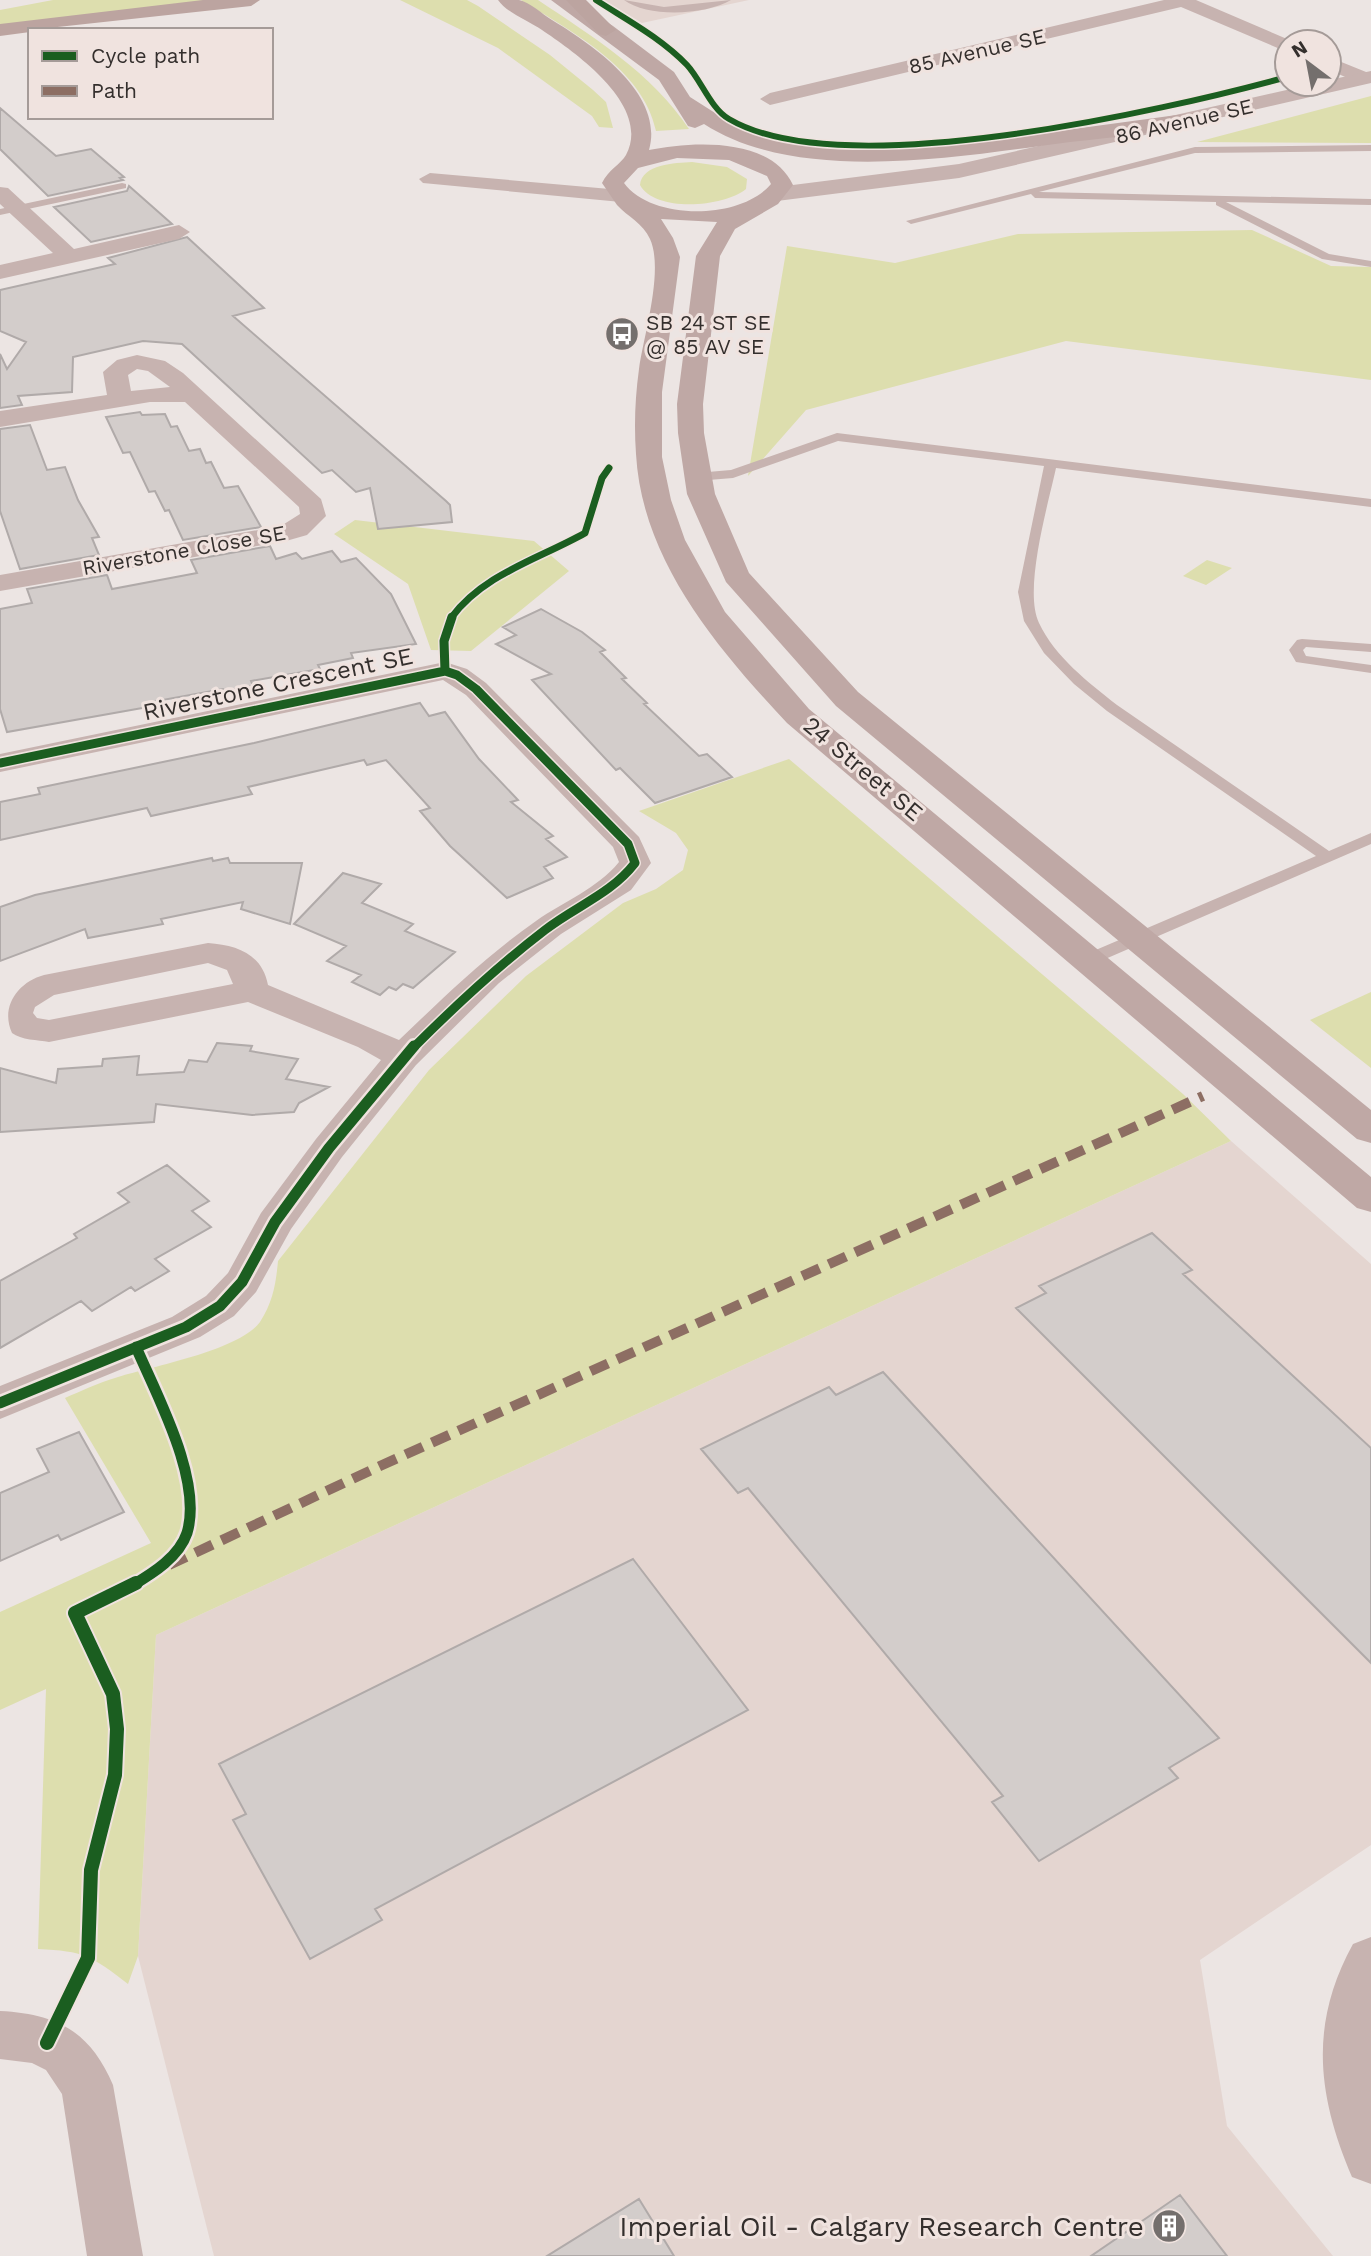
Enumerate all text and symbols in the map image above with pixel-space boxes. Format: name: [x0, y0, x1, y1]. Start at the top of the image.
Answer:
street label: 85 Avenue SE: [906, 23, 1048, 79]
legend: [28, 28, 273, 119]
north arrow: [1273, 28, 1343, 98]
text: N: [1287, 36, 1311, 62]
text: Cycle path: [91, 43, 200, 68]
text: Path: [91, 78, 137, 103]
street label: 86 Avenue SE: [1113, 93, 1255, 149]
place label: SB 24 ST SE @ 85 AV SE: [646, 310, 771, 359]
bus stop icon: SB 24 ST SE @ 85 AV SE: [603, 315, 641, 353]
street label: Riverstone Close SE: [80, 520, 288, 580]
street label: Riverstone Crescent SE: [141, 642, 415, 726]
street label: 24 Street SE: [798, 711, 928, 827]
building icon: Imperial Oil - Calgary Research Centre: [1150, 2207, 1188, 2245]
place label: Imperial Oil - Calgary Research Centre: [619, 2210, 1144, 2243]

